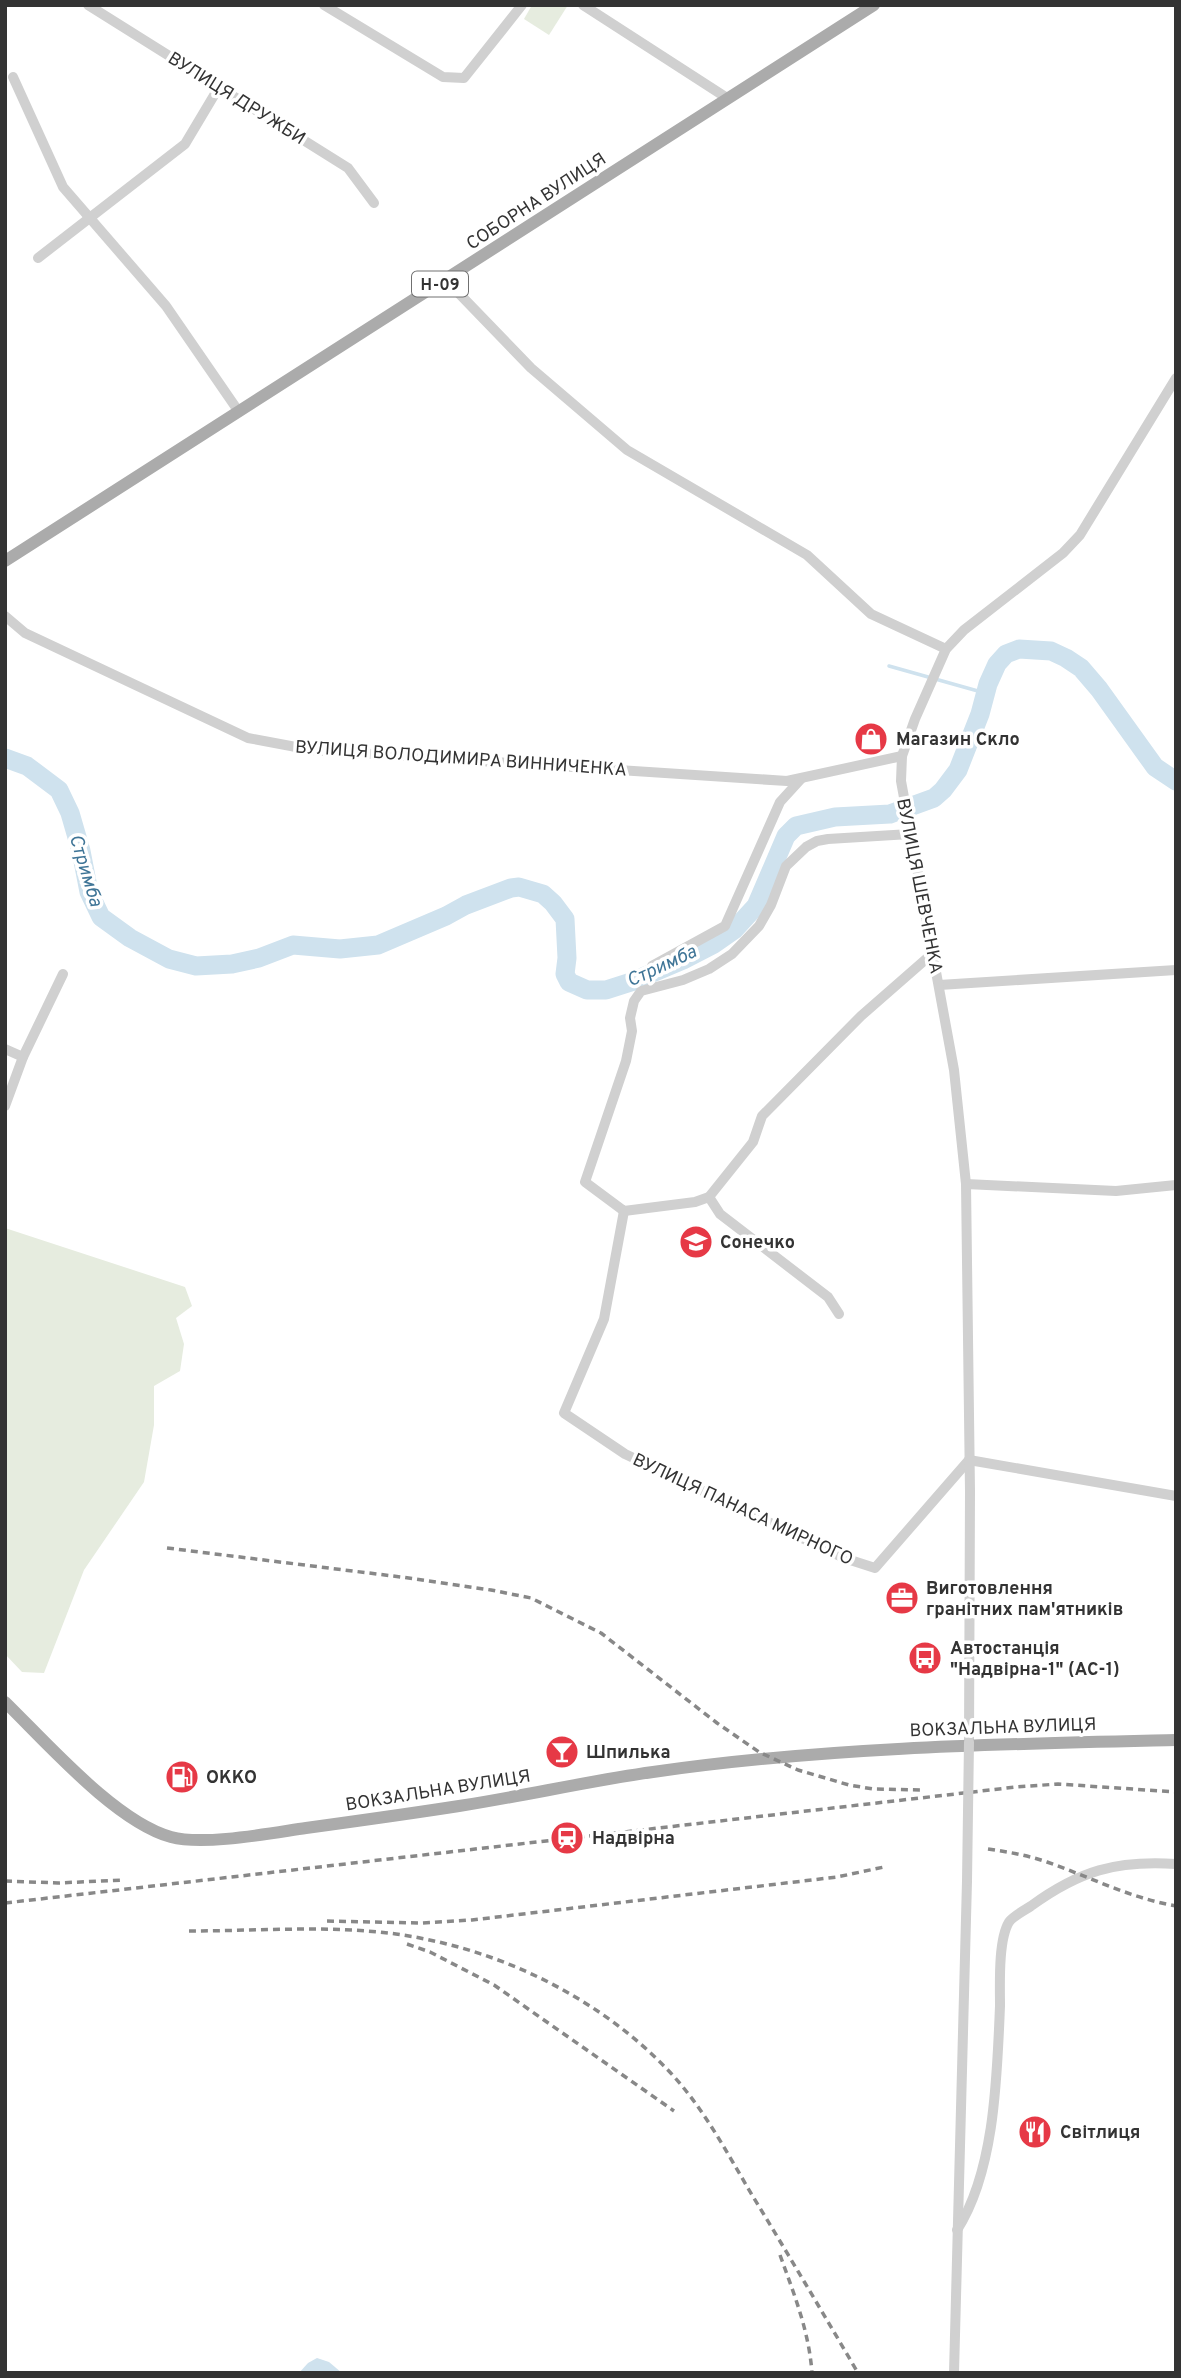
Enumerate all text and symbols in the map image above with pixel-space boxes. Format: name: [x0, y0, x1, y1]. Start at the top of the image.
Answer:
street label: ВУЛИЦЯ ДРУЖБИ: [163, 48, 309, 151]
street label: СОБОРНА ВУЛИЦЯ: [462, 148, 611, 256]
road number: Н-09: [412, 272, 468, 296]
shop icon: Магазин Скло: [852, 720, 890, 758]
place label: Магазин Скло: [896, 729, 1020, 752]
street label: ВУЛИЦЯ ВОЛОДИМИРА ВИННИЧЕНКА: [294, 736, 628, 783]
street label: ВУЛИЦЯ ШЕВЧЕНКА: [890, 796, 947, 976]
water label: Стримба: [63, 831, 108, 910]
water label: Стримба: [623, 940, 701, 993]
school or university icon: Сонечко: [677, 1223, 715, 1261]
place label: Сонечко: [720, 1232, 795, 1255]
street label: ВУЛИЦЯ ПАНАСА МИРНОГО: [628, 1449, 856, 1572]
place label: Виготовлення гранітних пам'ятників: [926, 1578, 1123, 1622]
office icon: Виготовлення гранітних пам'ятників: [883, 1579, 921, 1617]
place label: Автостанція "Надвірна-1" (АС-1): [950, 1638, 1120, 1682]
bus stop icon: Автостанція "Надвірна-1" (АС-1): [906, 1639, 944, 1677]
street label: ВОКЗАЛЬНА ВУЛИЦЯ: [909, 1714, 1097, 1743]
bar icon: Шпилька: [543, 1733, 581, 1771]
place label: Шпилька: [586, 1742, 670, 1765]
fuel station icon: ОККО: [163, 1758, 201, 1796]
street label: ВОКЗАЛЬНА ВУЛИЦЯ: [344, 1766, 532, 1817]
place label: ОККО: [206, 1767, 257, 1790]
station icon: Надвірна: [548, 1819, 586, 1857]
place label: Надвірна: [592, 1828, 675, 1851]
restaurant icon: Світлиця: [1016, 2113, 1054, 2151]
place label: Світлиця: [1060, 2122, 1140, 2145]

